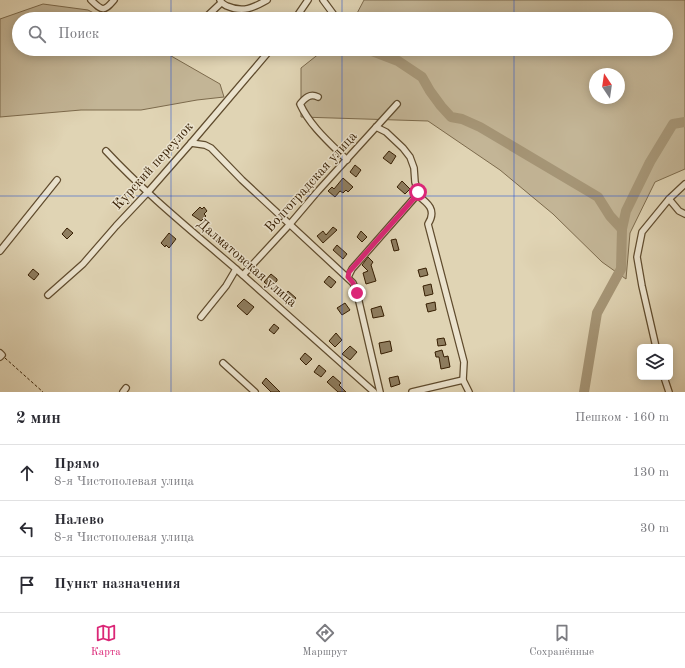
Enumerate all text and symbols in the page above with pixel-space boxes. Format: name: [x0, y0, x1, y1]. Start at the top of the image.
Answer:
search box: [12, 12, 673, 56]
icon: search: [26, 23, 48, 45]
text: Поиск: [58, 27, 99, 42]
north arrow: [589, 68, 625, 104]
street label: Курский переулок: [110, 120, 196, 212]
street label: Волгоградская улица: [262, 129, 360, 235]
route start: [409, 183, 427, 201]
street label: Далматовская улица: [195, 216, 299, 310]
route end: [348, 284, 366, 302]
map controls: [637, 344, 673, 380]
button: layers: [637, 344, 673, 380]
text: 2 мин: [16, 410, 61, 427]
text: Пешком · 160 m: [575, 411, 669, 424]
text: Прямо: [54, 457, 100, 472]
icon: ahead: [16, 462, 38, 484]
text: 130 m: [632, 466, 669, 479]
text: 8-я Чистополевая улица: [54, 475, 194, 488]
text: Налево: [54, 513, 104, 528]
icon: left: [16, 518, 38, 540]
text: 30 m: [640, 522, 669, 535]
text: 8-я Чистополевая улица: [54, 531, 194, 544]
icon: arrive: [16, 574, 38, 596]
text: Пункт назначения: [54, 577, 181, 592]
tab: Карта: [91, 622, 121, 660]
tab: Маршрут: [302, 622, 348, 660]
tab: Сохранённые: [529, 622, 594, 660]

